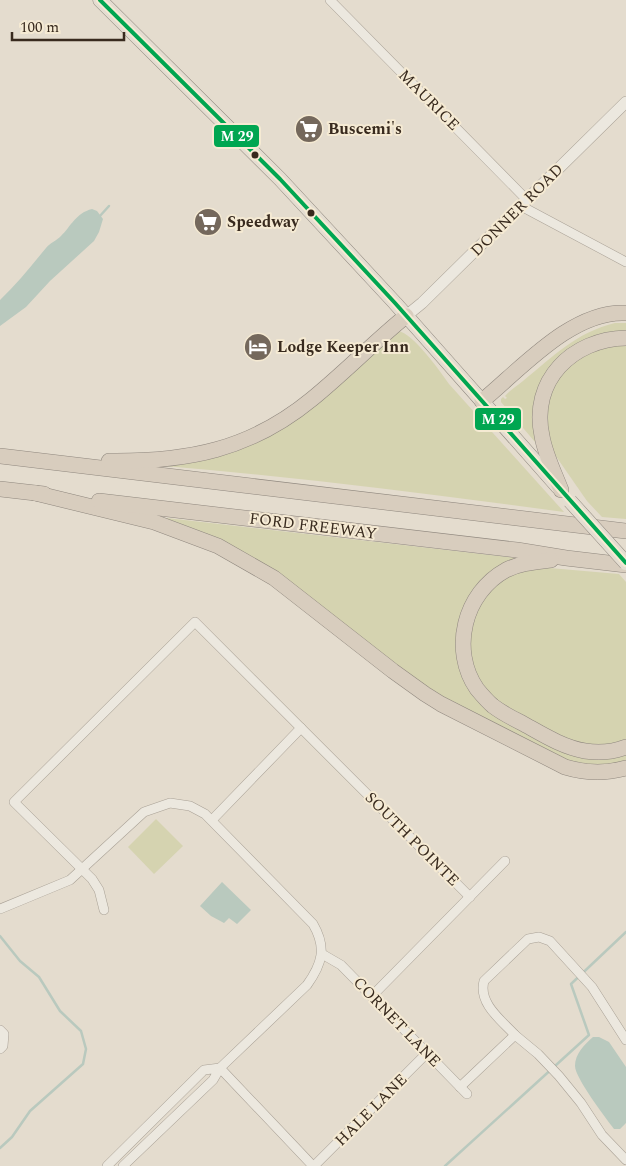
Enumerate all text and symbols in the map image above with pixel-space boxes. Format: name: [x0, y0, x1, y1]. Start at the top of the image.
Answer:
scale bar: [12, 10, 125, 42]
text: 100 m: [20, 16, 59, 39]
street label: MAURICE: [393, 64, 465, 136]
supermarket icon: Buscemi's: [294, 114, 324, 144]
place label: Buscemi's: [328, 117, 402, 141]
line badge: M 29: [213, 124, 260, 148]
text: M 29: [220, 126, 254, 147]
unlabelled marker: [250, 150, 260, 160]
street label: DONNER ROAD: [465, 158, 569, 262]
supermarket icon: Speedway: [193, 207, 223, 237]
unlabelled marker: [306, 208, 316, 218]
place label: Speedway: [227, 210, 300, 234]
hotel icon: Lodge Keeper Inn: [243, 332, 273, 362]
place label: Lodge Keeper Inn: [277, 335, 409, 359]
line badge: M 29: [474, 407, 522, 431]
text: M 29: [481, 409, 515, 430]
street label: FORD FREEWAY: [248, 506, 378, 546]
street label: SOUTH POINTE: [359, 786, 465, 892]
street label: CORNET LANE: [347, 971, 447, 1073]
street label: HALE LANE: [329, 1068, 413, 1152]

